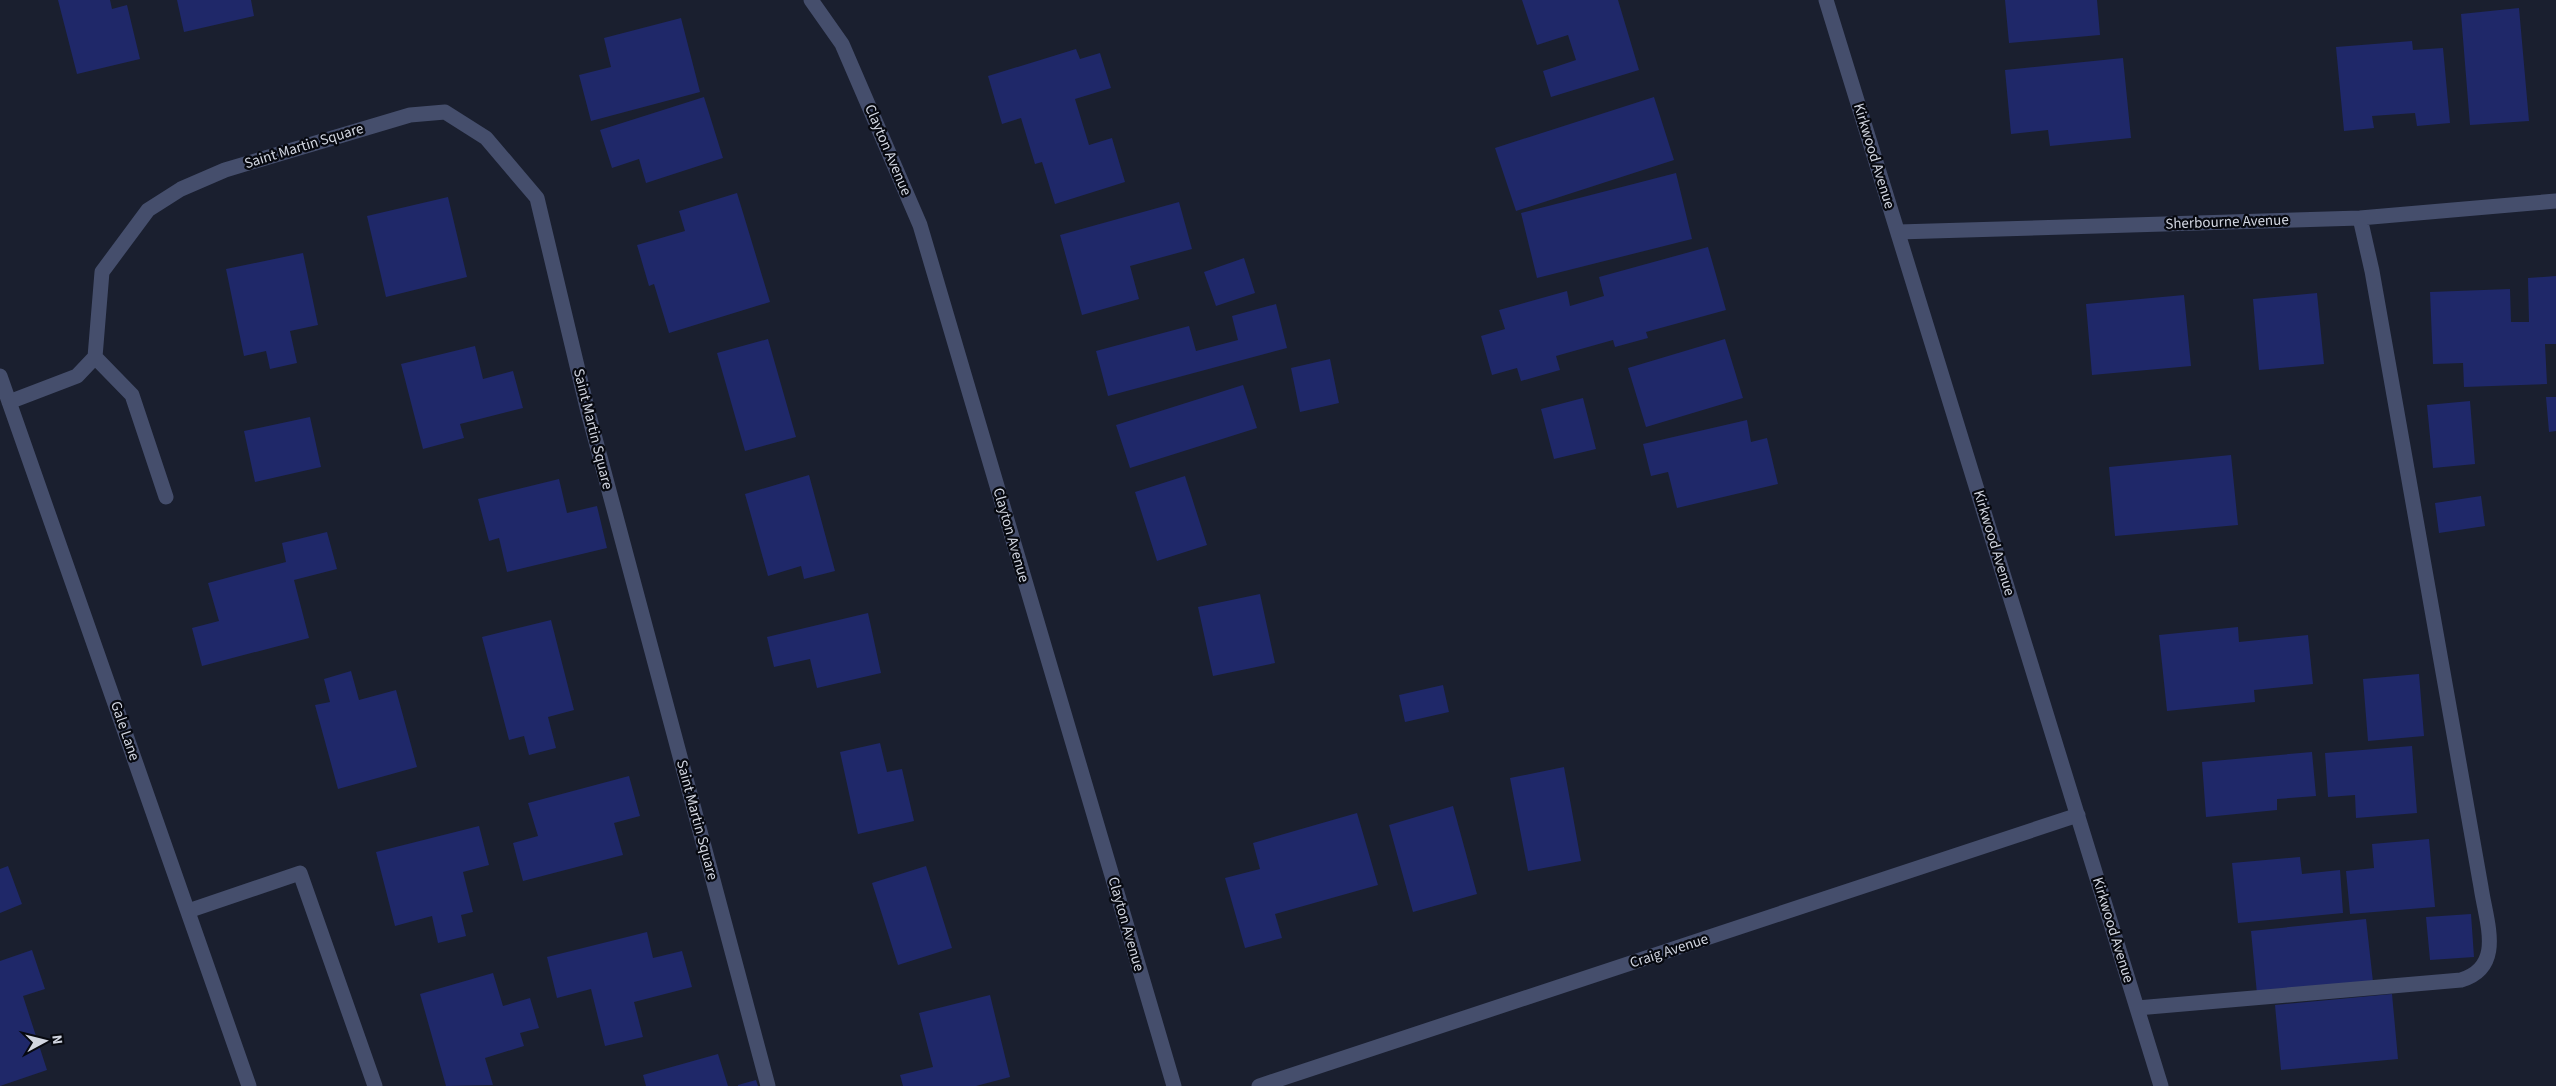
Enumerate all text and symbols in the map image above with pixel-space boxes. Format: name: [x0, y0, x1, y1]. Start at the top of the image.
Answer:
street label: Clayton Avenue: [859, 101, 917, 199]
street label: Kirkwood Avenue: [1848, 101, 1900, 211]
street label: Saint Martin Square: [242, 118, 366, 174]
street label: Sherbourne Avenue: [2165, 209, 2289, 235]
street label: Saint Martin Square: [568, 366, 618, 492]
street label: Clayton Avenue: [987, 485, 1035, 585]
street label: Kirkwood Avenue: [1968, 488, 2020, 598]
street label: Gale Lane: [105, 698, 145, 764]
street label: Saint Martin Square: [671, 758, 723, 882]
street label: Clayton Avenue: [1102, 874, 1150, 974]
street label: Kirkwood Avenue: [2087, 875, 2139, 985]
street label: Craig Avenue: [1627, 928, 1711, 974]
north arrow: [20, 1016, 70, 1066]
text: N: [46, 1034, 67, 1045]

